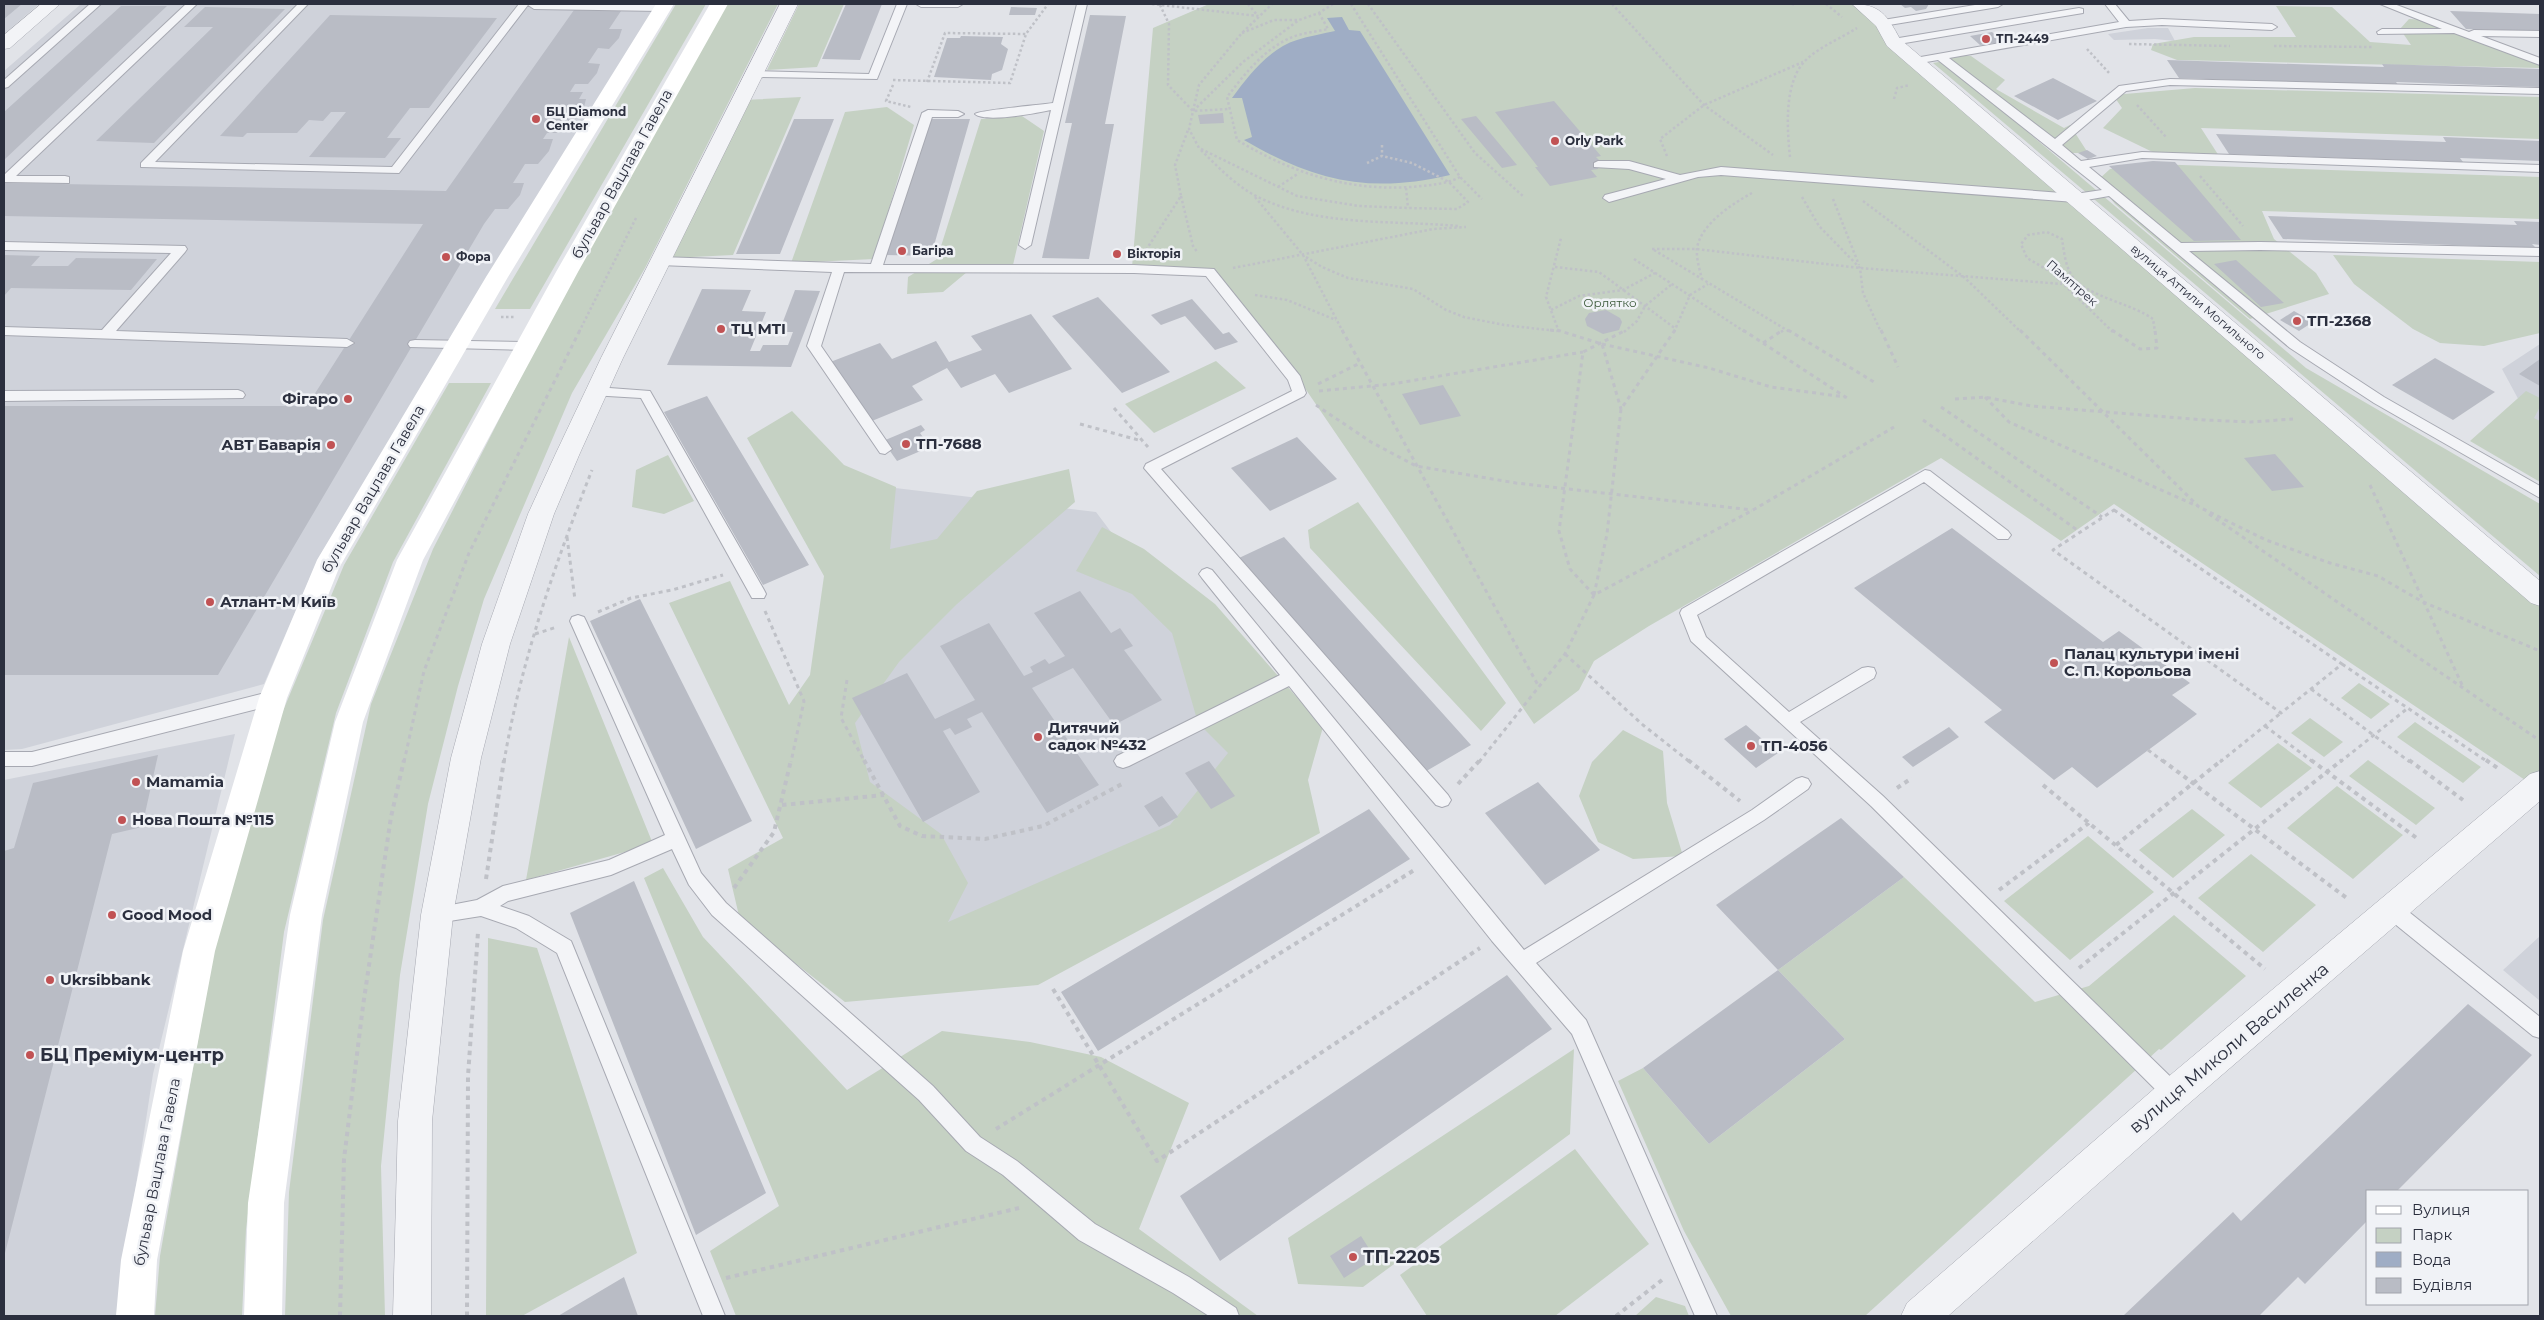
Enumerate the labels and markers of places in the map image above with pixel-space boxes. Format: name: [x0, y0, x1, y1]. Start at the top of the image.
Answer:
place label: ТП-2449: [1996, 31, 2049, 46]
marker: ТП-2449: [1980, 33, 1992, 45]
place label: БЦ Diamond Center: [546, 104, 626, 133]
marker: БЦ Diamond Center: [530, 113, 542, 125]
place label: Orly Park: [1565, 133, 1624, 148]
marker: Orly Park: [1549, 135, 1561, 147]
place label: Багіра: [912, 243, 953, 258]
marker: Багіра: [896, 245, 908, 257]
place label: Вікторія: [1127, 246, 1181, 261]
marker: Вікторія: [1111, 248, 1123, 260]
place label: Фора: [456, 249, 491, 264]
marker: Фора: [440, 251, 452, 263]
place label: ТП-2368: [2307, 311, 2372, 330]
marker: ТП-2368: [2291, 315, 2303, 327]
place label: ТЦ MTI: [731, 319, 786, 338]
marker: ТЦ MTI: [715, 323, 727, 335]
place label: Фігаро: [282, 389, 338, 408]
marker: Фігаро: [342, 393, 354, 405]
place label: ТП-7688: [916, 434, 982, 453]
place label: АВТ Баварія: [221, 435, 321, 454]
marker: ТП-7688: [900, 438, 912, 450]
marker: АВТ Баварія: [325, 439, 337, 451]
place label: Атлант-М Київ: [220, 592, 336, 611]
marker: Атлант-М Київ: [204, 596, 216, 608]
place label: Палац культури імені С. П. Корольова: [2064, 644, 2239, 680]
marker: Палац культури імені С. П. Корольова: [2048, 657, 2060, 669]
place label: Дитячий садок №432: [1048, 718, 1146, 754]
marker: Дитячий садок №432: [1032, 731, 1044, 743]
place label: ТП-4056: [1761, 736, 1828, 755]
marker: ТП-4056: [1745, 740, 1757, 752]
place label: Mamamia: [146, 772, 224, 791]
marker: Mamamia: [130, 776, 142, 788]
place label: Нова Пошта №115: [132, 810, 274, 829]
marker: Нова Пошта №115: [116, 814, 128, 826]
place label: Good Mood: [122, 905, 212, 924]
marker: Good Mood: [106, 909, 118, 921]
place label: Ukrsibbank: [60, 970, 151, 989]
marker: Ukrsibbank: [44, 974, 56, 986]
place label: БЦ Преміум-центр: [40, 1044, 224, 1066]
marker: БЦ Преміум-центр: [24, 1049, 36, 1061]
place label: ТП-2205: [1363, 1246, 1440, 1268]
marker: ТП-2205: [1347, 1251, 1359, 1263]

